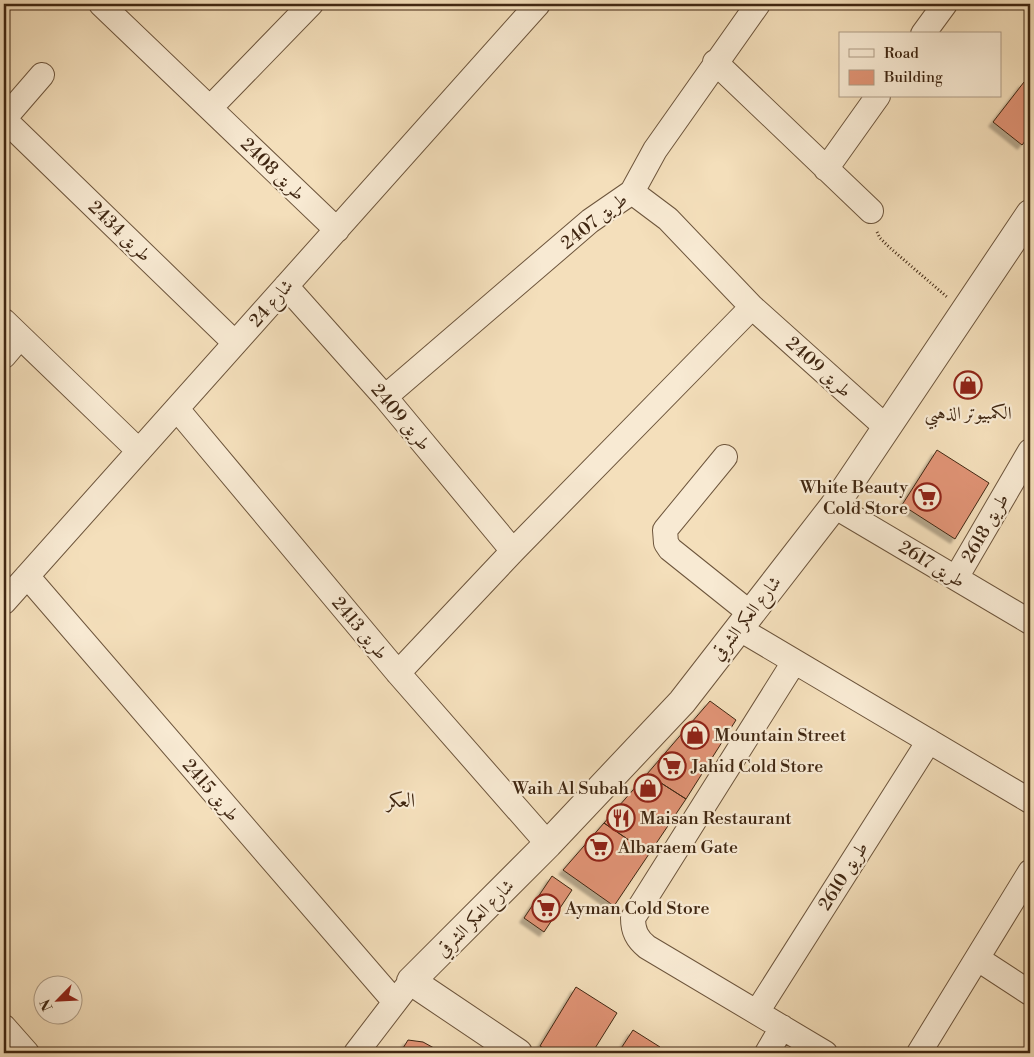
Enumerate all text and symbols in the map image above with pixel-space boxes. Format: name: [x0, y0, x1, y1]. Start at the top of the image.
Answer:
legend: [839, 32, 1002, 98]
text: Road: [884, 44, 919, 63]
text: Building: [883, 68, 943, 87]
street label: طريق 2408: [236, 133, 310, 206]
street label: طريق 2407: [556, 188, 632, 255]
street label: طريق 2434: [83, 196, 156, 267]
street label: شارع 24: [244, 275, 301, 334]
street label: طريق 2409: [781, 332, 856, 403]
shop icon: الكمبيوتر الذهبي: [953, 370, 983, 400]
street label: طريق 2409: [366, 379, 435, 456]
place label: الكمبيوتر الذهبي: [924, 402, 1012, 430]
place label: White Beauty Cold Store: [799, 476, 908, 520]
supermarket icon: White Beauty Cold Store: [912, 482, 942, 512]
street label: طريق 2618: [957, 490, 1014, 567]
street label: طريق 2617: [894, 536, 969, 593]
street label: شارع العكر الشرقي: [706, 571, 789, 667]
street label: طريق 2413: [327, 592, 393, 665]
shop icon: Mountain Street: [680, 720, 710, 750]
place label: Mountain Street: [714, 724, 847, 747]
supermarket icon: Jahid Cold Store: [657, 751, 687, 781]
street label: طريق 2415: [177, 754, 244, 826]
place label: Jahid Cold Store: [690, 755, 823, 778]
shop icon: Waih Al Subah: [633, 773, 663, 803]
place label: Waih Al Subah: [511, 777, 629, 800]
district label: العكر: [385, 789, 415, 814]
restaurant icon: Maisan Restaurant: [606, 803, 636, 833]
place label: Maisan Restaurant: [640, 807, 792, 830]
supermarket icon: Albaraem Gate: [584, 832, 614, 862]
place label: Albaraem Gate: [617, 836, 738, 859]
street label: طريق 2610: [813, 838, 873, 915]
street label: شارع العكر الشرقي: [432, 875, 521, 964]
supermarket icon: Ayman Cold Store: [531, 893, 561, 923]
place label: Ayman Cold Store: [564, 897, 709, 920]
north arrow: [32, 974, 82, 1024]
text: N: [37, 996, 58, 1014]

